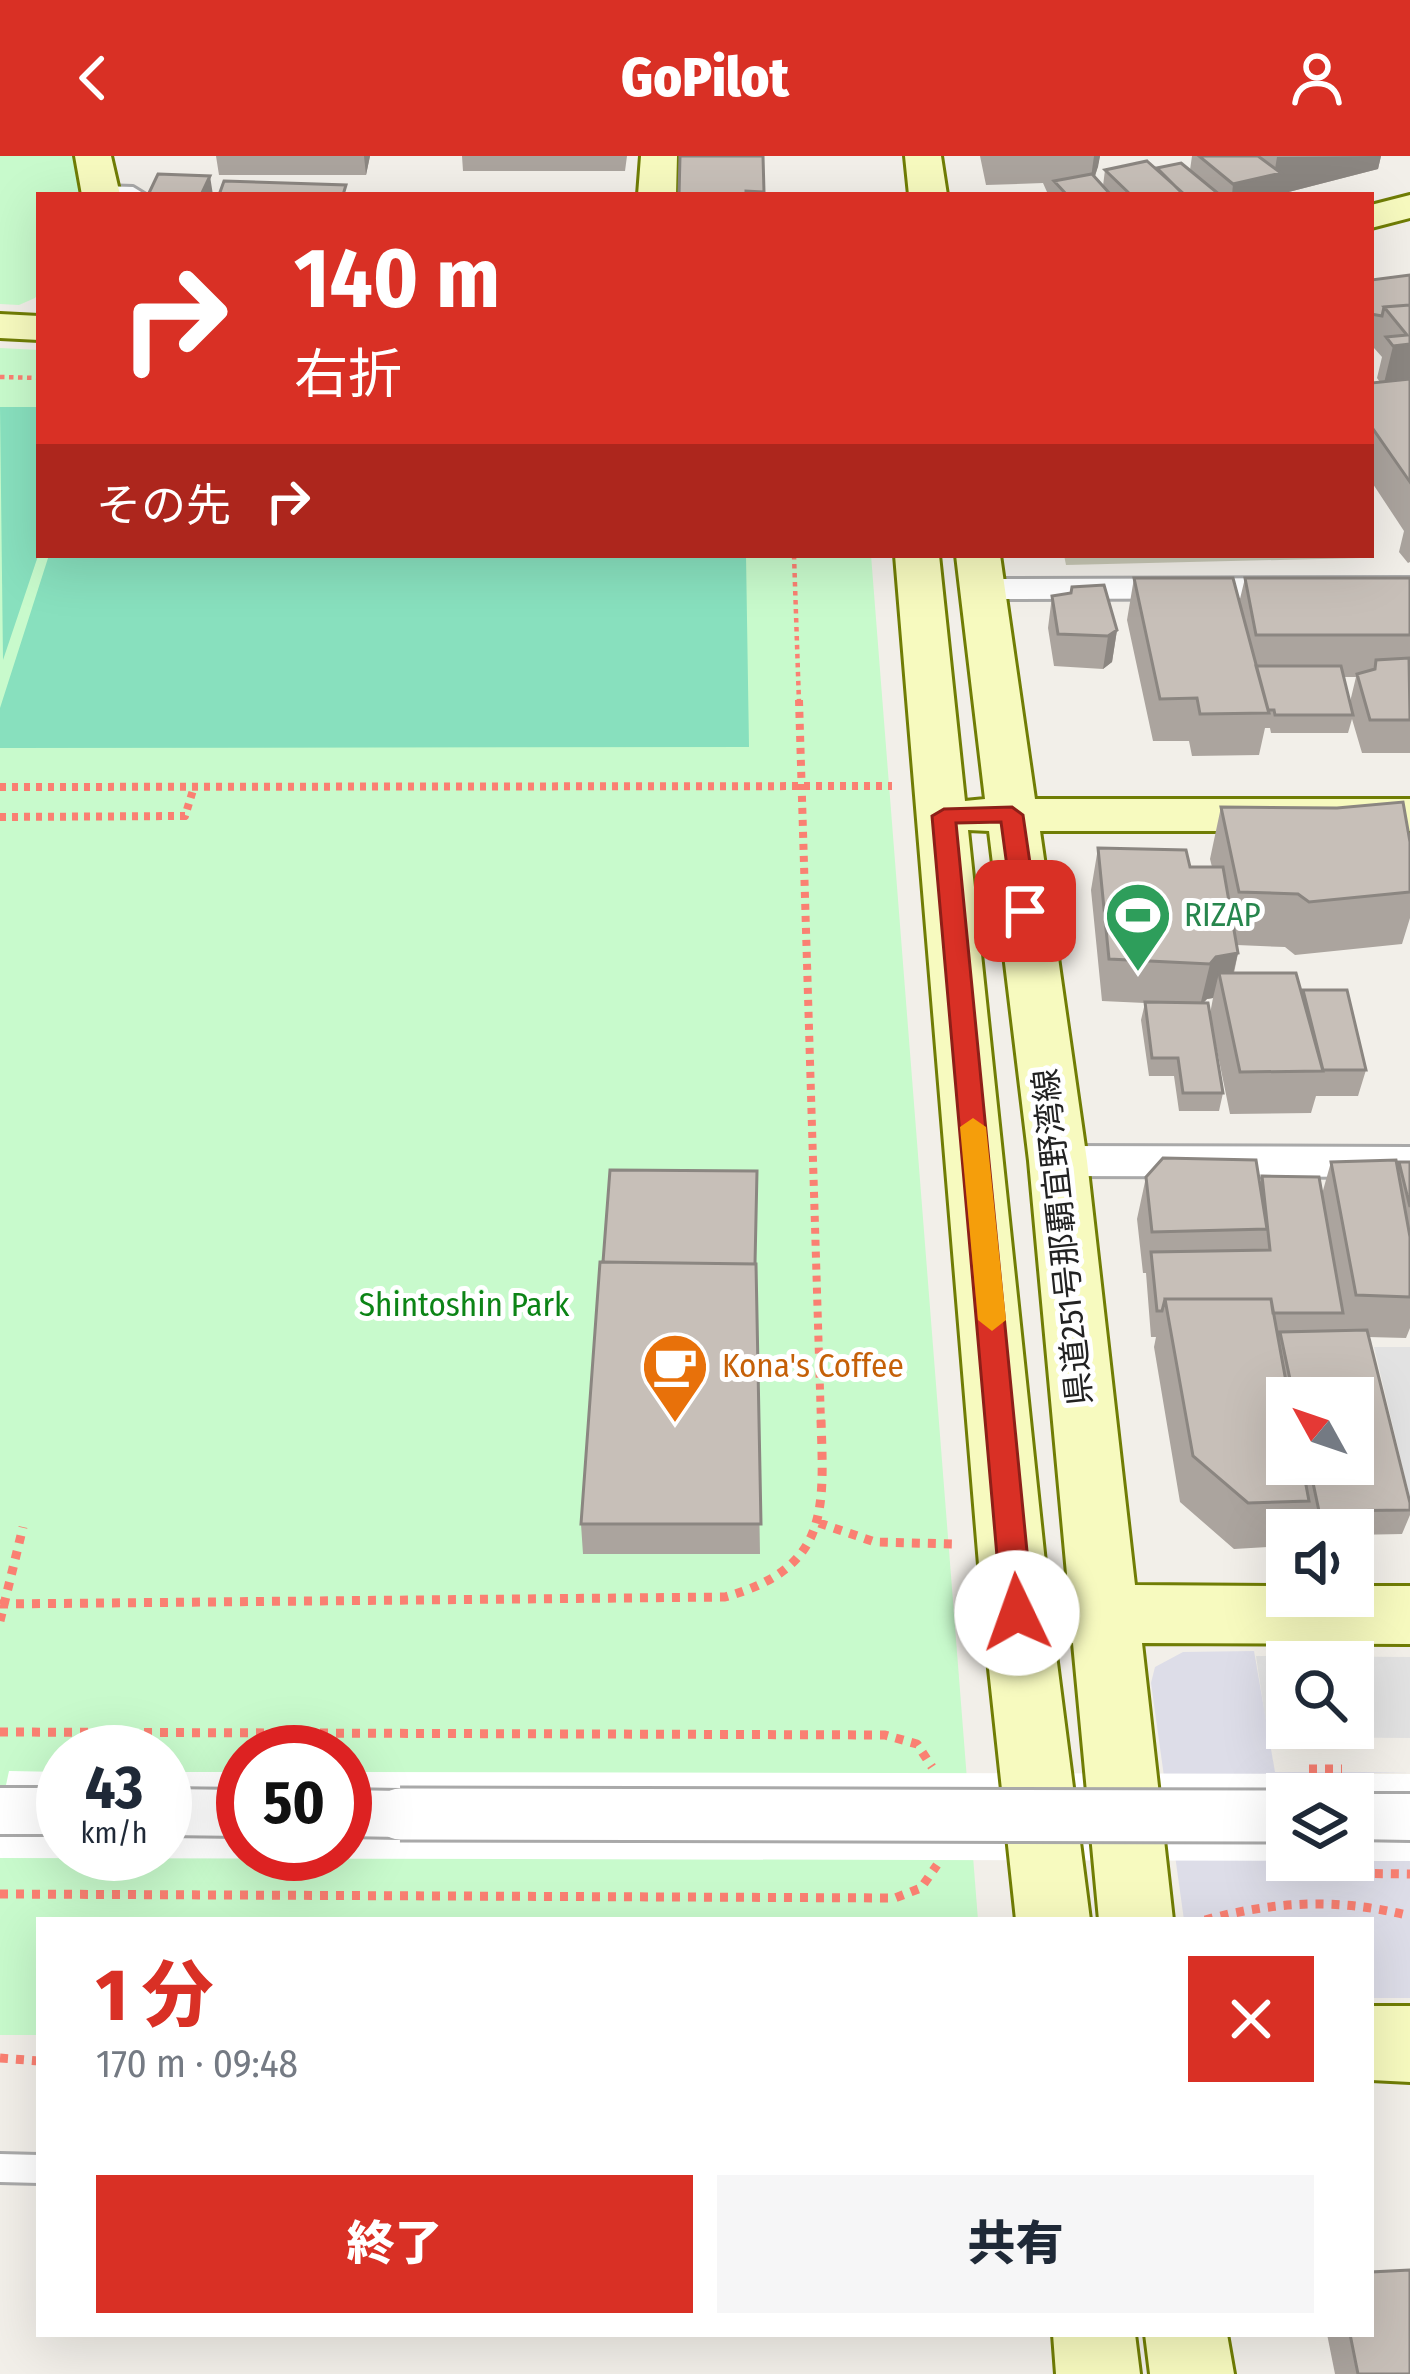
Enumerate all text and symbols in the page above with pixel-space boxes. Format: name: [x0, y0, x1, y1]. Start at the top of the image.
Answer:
icon: back: [60, 45, 126, 111]
icon: person: [1284, 45, 1350, 111]
text: GoPilot: [621, 46, 789, 110]
text: 140 m: [294, 228, 500, 329]
icon: right: [96, 240, 252, 396]
text: 右折: [294, 343, 402, 407]
icon: right: [255, 468, 321, 534]
text: その先: [96, 479, 231, 533]
pin: [974, 860, 1076, 962]
icon: arrive: [992, 878, 1058, 944]
sports icon: RIZAP: [1103, 880, 1173, 974]
place label: RIZAP: [1184, 895, 1261, 935]
street label: 県道251号那覇宜野湾線: [1025, 1067, 1101, 1407]
park label: Shintoshin Park: [359, 1285, 570, 1325]
cafe icon: Kona's Coffee: [640, 1331, 710, 1425]
place label: Kona's Coffee: [722, 1346, 904, 1386]
north arrow: [1266, 1377, 1374, 1485]
map controls: [1266, 1377, 1374, 1881]
button: sound: [1266, 1509, 1374, 1617]
position arrow: [954, 1550, 1080, 1676]
button: search: [1266, 1641, 1374, 1749]
speed limit sign: 50: [216, 1725, 372, 1881]
text: 43: [85, 1752, 143, 1824]
button: layers: [1266, 1773, 1374, 1881]
text: km/h: [81, 1815, 147, 1851]
text: 1 分: [96, 1953, 214, 2039]
button: close: [1188, 1956, 1314, 2082]
text: 170 m · 09:48: [96, 2041, 298, 2087]
button: 終了: [96, 2175, 693, 2313]
button: 共有: [717, 2175, 1314, 2313]

